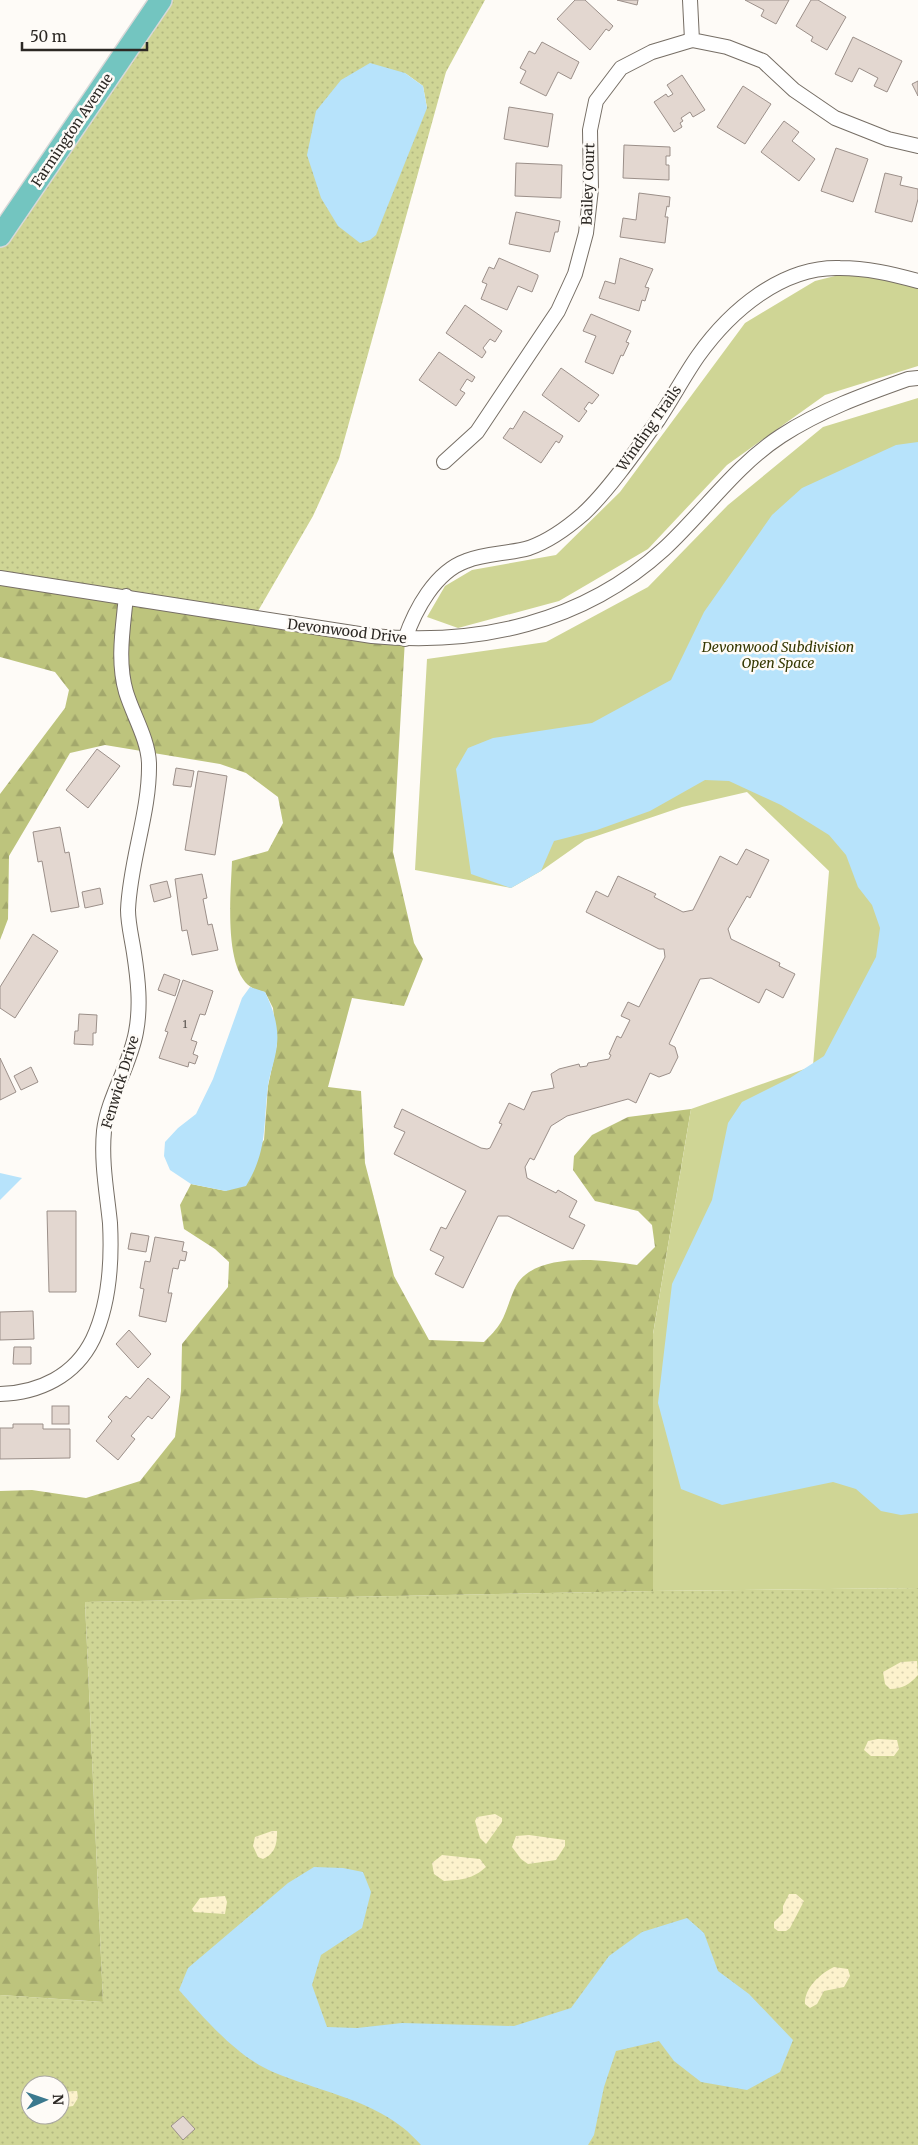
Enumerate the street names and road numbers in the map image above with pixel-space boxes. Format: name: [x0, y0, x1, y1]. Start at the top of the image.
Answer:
street label: Farmington Avenue: [27, 70, 117, 190]
street label: Bailey Court: [578, 142, 598, 226]
street label: Winding Trails: [612, 381, 685, 475]
street label: Devonwood Drive: [286, 615, 408, 647]
street label: Fenwick Drive: [97, 1033, 143, 1131]

